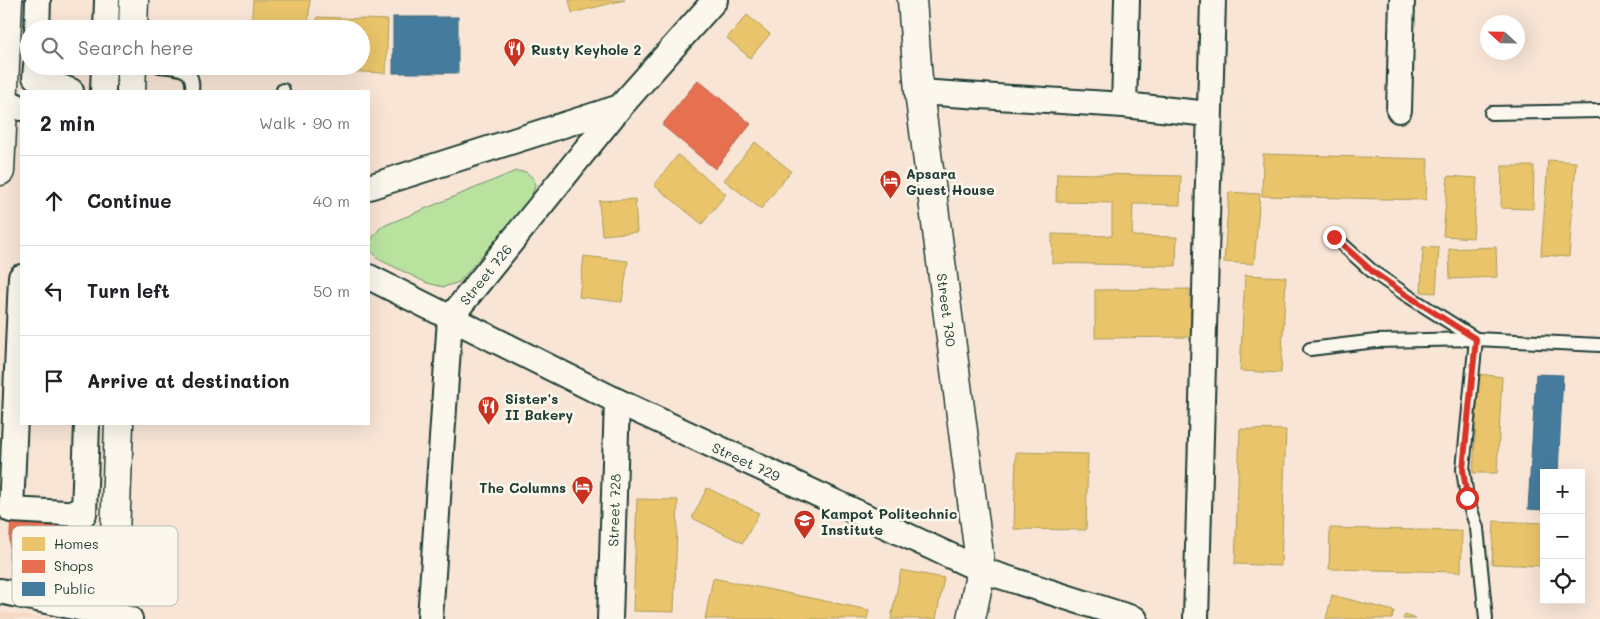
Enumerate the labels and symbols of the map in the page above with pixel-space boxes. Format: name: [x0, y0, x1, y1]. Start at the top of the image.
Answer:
north arrow: [1480, 15, 1525, 60]
restaurant icon: Rusty Keyhole 2: [503, 37, 527, 68]
place label: Rusty Keyhole 2: [531, 40, 642, 59]
place label: Apsara Guest House: [906, 164, 995, 199]
hotel icon: Apsara Guest House: [878, 169, 902, 200]
route end: [1323, 226, 1346, 249]
street label: Street 726: [455, 240, 516, 309]
street label: Street 730: [933, 272, 961, 348]
place label: Sister's II Bakery: [505, 389, 574, 424]
restaurant icon: Sister's II Bakery: [477, 394, 501, 425]
street label: Street 729: [709, 437, 784, 485]
street label: Street 728: [603, 473, 624, 547]
hotel icon: The Columns: [570, 475, 594, 506]
place label: The Columns: [479, 478, 566, 497]
route start: [1456, 487, 1479, 510]
place label: Kampot Politechnic Institute: [821, 504, 957, 539]
school or university icon: Kampot Politechnic Institute: [793, 509, 817, 540]
legend: [12, 526, 178, 606]
text: Homes: [54, 534, 99, 553]
text: Shops: [54, 556, 94, 575]
text: Public: [54, 579, 95, 598]

